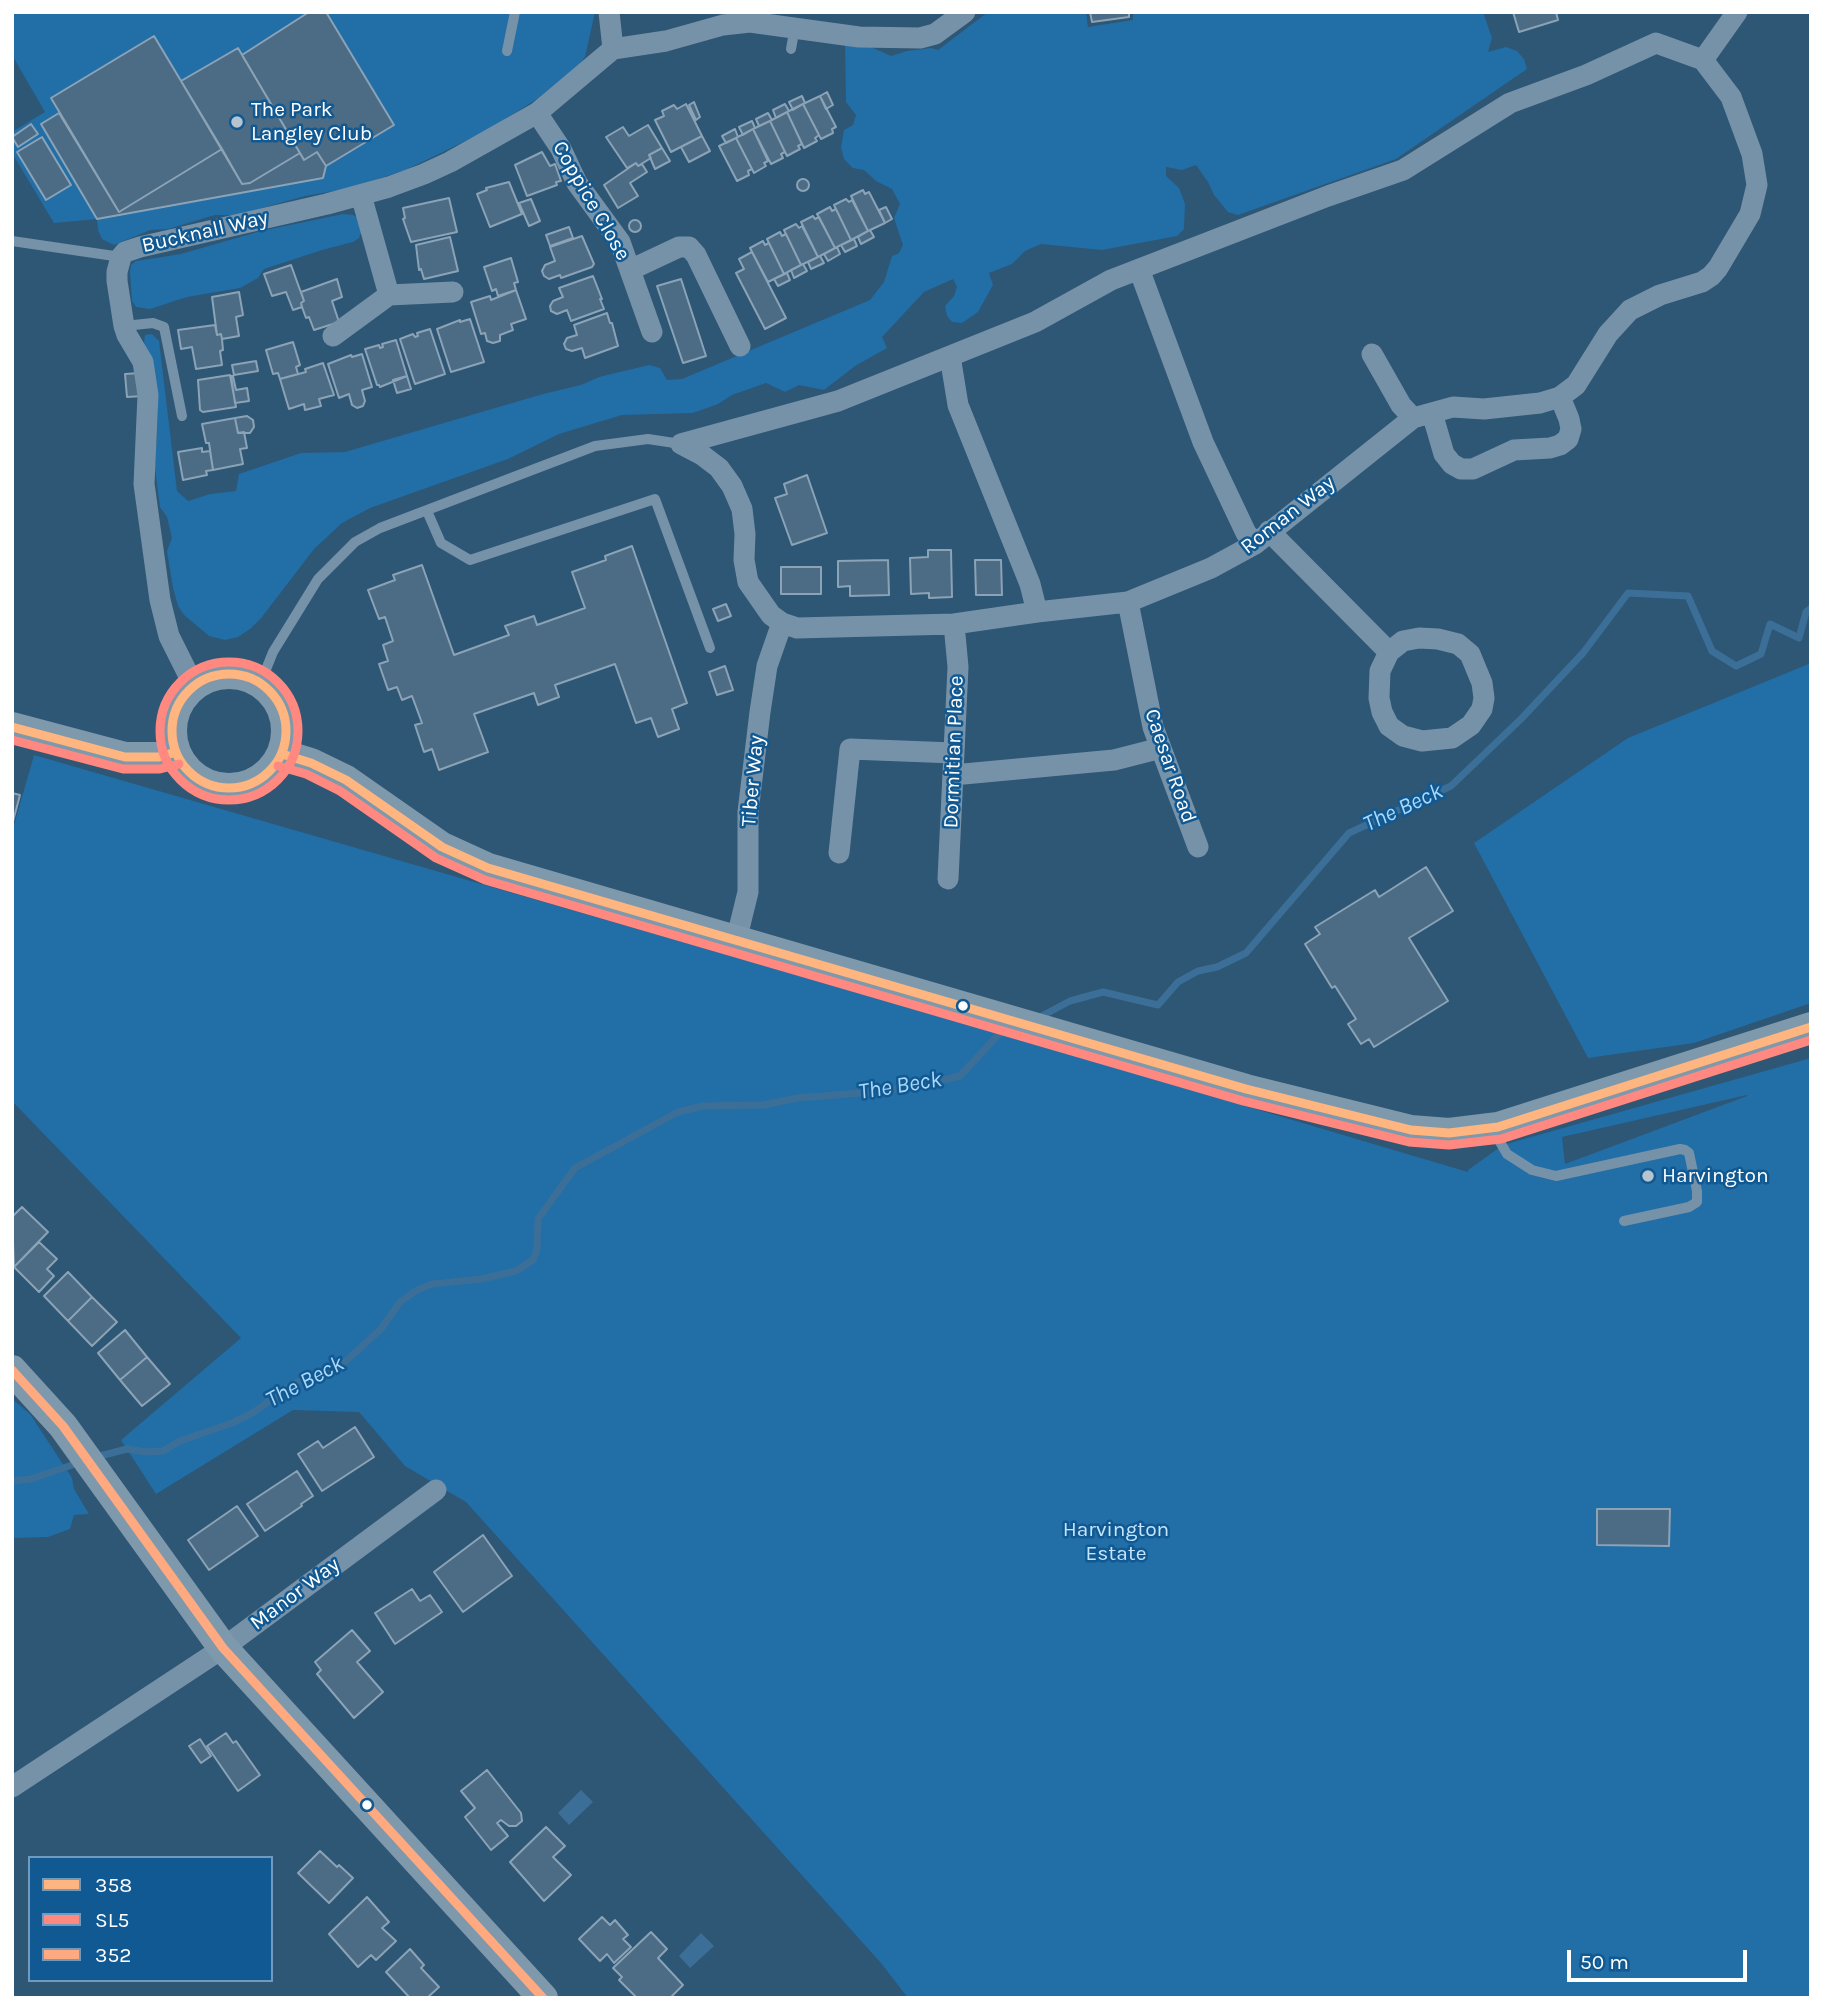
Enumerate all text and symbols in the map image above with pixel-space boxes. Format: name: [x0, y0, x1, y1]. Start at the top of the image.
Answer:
place label: The Park Langley Club: [251, 97, 372, 147]
marker: The Park Langley Club: [229, 114, 245, 130]
street label: Coppice Close: [547, 137, 635, 265]
street label: Bucknall Way: [139, 205, 271, 259]
street label: Roman Way: [1236, 470, 1340, 560]
street label: Dormitian Place: [939, 675, 969, 829]
street label: Caesar Road: [1139, 706, 1201, 826]
street label: Tiber Way: [736, 734, 770, 828]
water label: The Beck: [1359, 778, 1447, 838]
unlabelled marker: [956, 999, 970, 1013]
water label: The Beck: [856, 1066, 944, 1106]
place label: Harvington: [1662, 1163, 1769, 1189]
marker: Harvington: [1640, 1168, 1656, 1184]
water label: The Beck: [261, 1350, 349, 1414]
park label: Harvington Estate: [1063, 1517, 1169, 1567]
street label: Manor Way: [245, 1552, 345, 1636]
unlabelled marker: [360, 1798, 374, 1812]
legend: [28, 1856, 273, 1982]
text: 358: [95, 1873, 132, 1897]
text: SL5: [95, 1908, 129, 1932]
scale bar: [1571, 1937, 1751, 1981]
text: 352: [95, 1943, 131, 1967]
text: 50 m: [1580, 1950, 1629, 1974]

